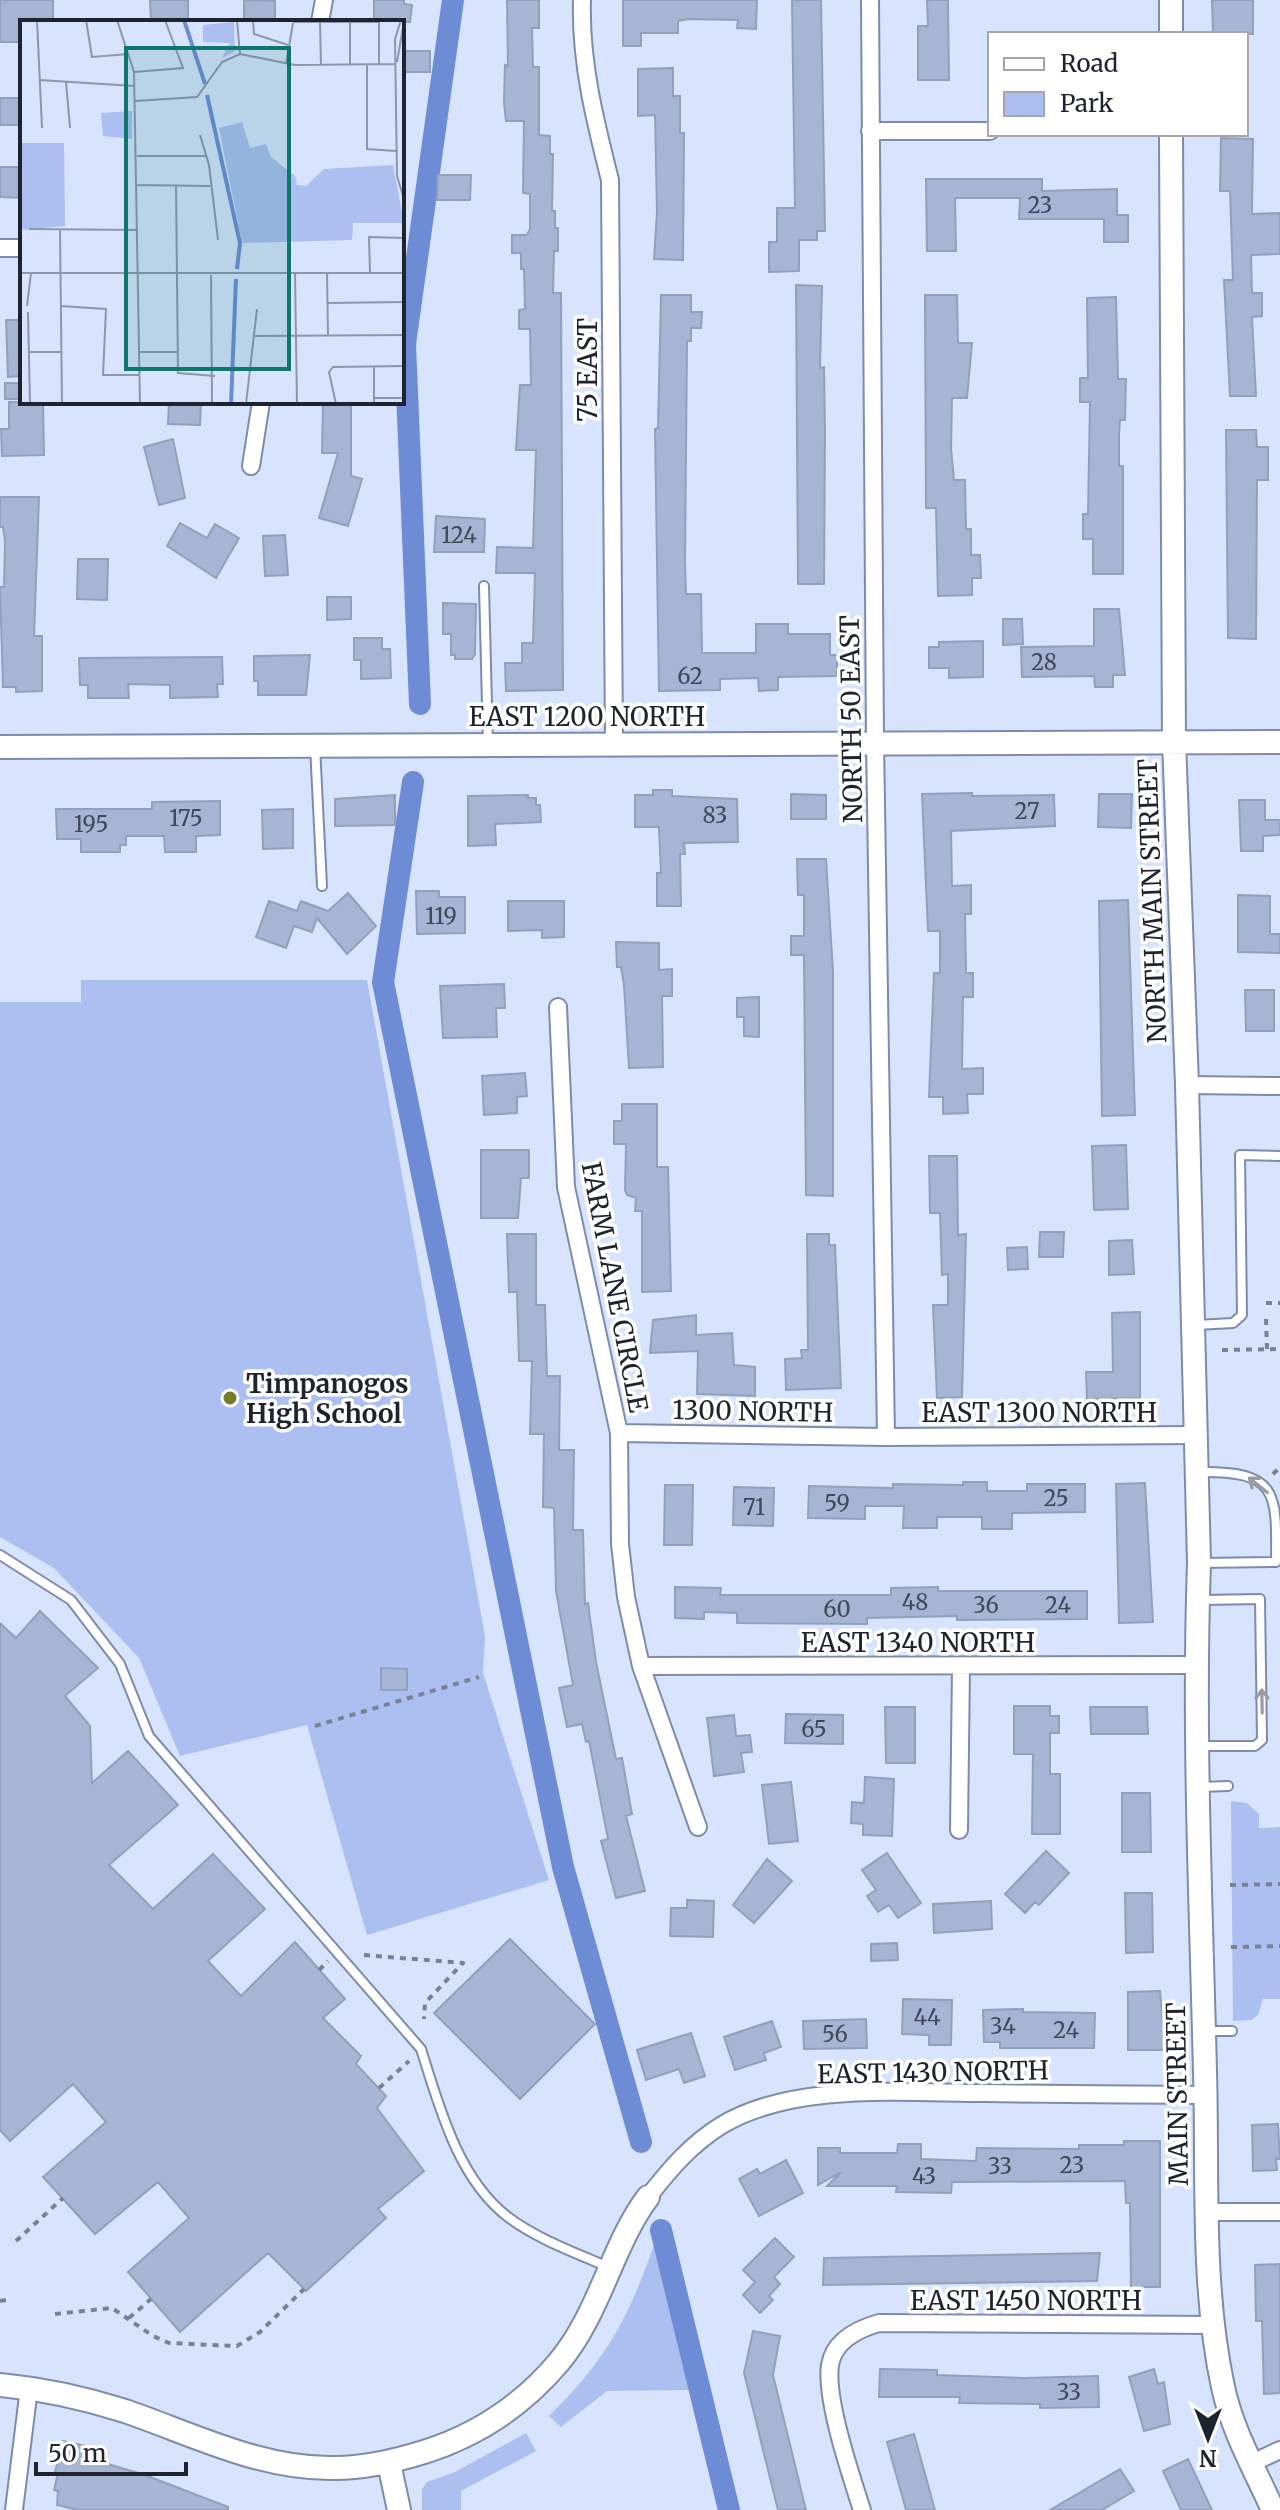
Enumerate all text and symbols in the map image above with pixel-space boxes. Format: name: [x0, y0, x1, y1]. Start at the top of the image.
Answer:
inset map: [20, 20, 404, 404]
legend: [988, 32, 1248, 136]
text: Road: [1060, 48, 1118, 79]
text: Park: [1060, 88, 1114, 119]
house number: 23: [1028, 191, 1052, 219]
street label: 75 EAST: [571, 318, 604, 422]
house number: 124: [441, 521, 477, 549]
street label: NORTH 50 EAST: [833, 615, 869, 823]
house number: 28: [1031, 648, 1057, 676]
house number: 62: [677, 662, 703, 690]
street label: EAST 1200 NORTH: [469, 700, 705, 733]
street label: NORTH MAIN STREET: [1131, 758, 1173, 1044]
house number: 27: [1015, 797, 1039, 825]
house number: 83: [703, 801, 727, 829]
house number: 175: [169, 804, 203, 832]
house number: 195: [74, 810, 108, 838]
house number: 119: [425, 902, 457, 930]
street label: FARM LANE CIRCLE: [575, 1159, 656, 1415]
place label: Timpanogos High School: [246, 1367, 408, 1430]
marker: Timpanogos High School: [221, 1389, 239, 1407]
street label: 1300 NORTH: [672, 1393, 834, 1429]
street label: EAST 1300 NORTH: [921, 1396, 1157, 1429]
one-way arrow: [1248, 1477, 1269, 1494]
house number: 25: [1043, 1484, 1069, 1512]
house number: 59: [824, 1489, 850, 1517]
house number: 71: [743, 1493, 765, 1521]
house number: 48: [902, 1588, 928, 1616]
house number: 36: [973, 1591, 999, 1619]
house number: 24: [1045, 1591, 1071, 1619]
house number: 60: [823, 1595, 851, 1623]
street label: EAST 1340 NORTH: [801, 1626, 1035, 1659]
one-way arrow: [1254, 1688, 1269, 1715]
house number: 65: [801, 1715, 827, 1743]
street label: MAIN STREET: [1159, 2002, 1195, 2186]
house number: 44: [913, 2003, 941, 2031]
house number: 34: [990, 2012, 1016, 2040]
house number: 24: [1053, 2016, 1079, 2044]
house number: 56: [822, 2020, 848, 2048]
street label: EAST 1430 NORTH: [817, 2053, 1049, 2091]
house number: 23: [1060, 2151, 1084, 2179]
house number: 33: [988, 2152, 1012, 2180]
house number: 43: [912, 2162, 936, 2190]
street label: EAST 1450 NORTH: [910, 2284, 1142, 2317]
house number: 33: [1057, 2378, 1081, 2406]
north arrow: [1168, 2398, 1248, 2478]
scale bar: [36, 2426, 186, 2476]
text: 50 m: [48, 2438, 107, 2469]
text: N: [1199, 2444, 1217, 2472]

